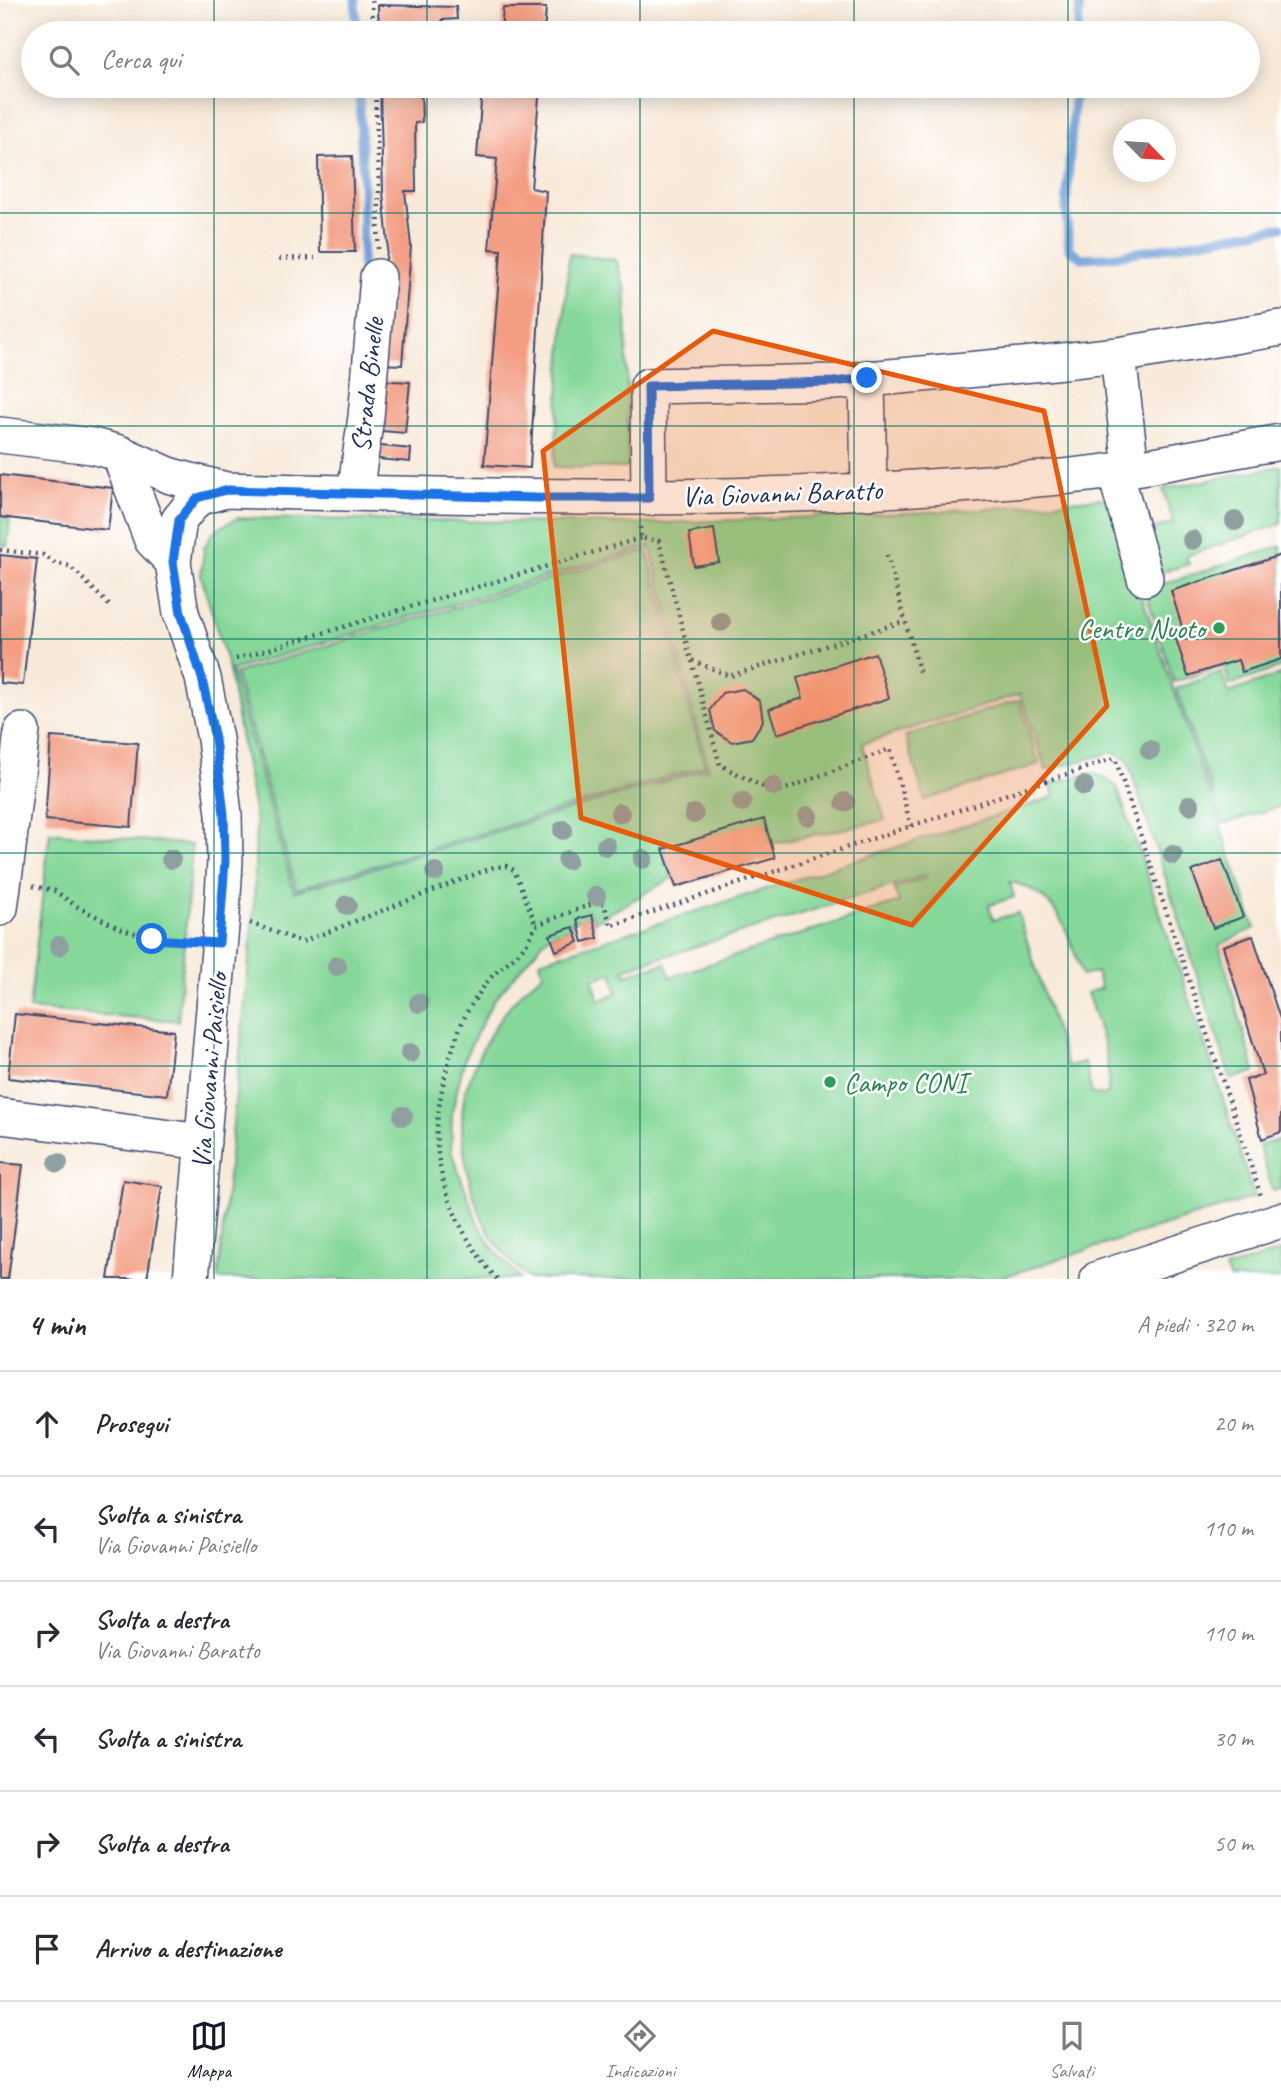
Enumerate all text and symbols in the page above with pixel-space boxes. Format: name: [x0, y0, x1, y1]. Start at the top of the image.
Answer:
search box: [21, 21, 1260, 98]
icon: search: [45, 41, 83, 79]
text: Cerca qui: [101, 43, 181, 76]
north arrow: [1113, 119, 1176, 182]
street label: Strada Binelle: [343, 314, 392, 454]
route end: [851, 362, 882, 393]
street label: Via Giovanni Baratto: [681, 472, 885, 514]
place label: Centro Nuoto: [1078, 611, 1208, 646]
marker: Centro Nuoto: [1211, 620, 1227, 636]
route start: [136, 923, 167, 954]
street label: Via Giovanni Paisiello: [183, 969, 235, 1170]
place label: Campo CONI: [844, 1065, 973, 1100]
marker: Campo CONI: [822, 1074, 838, 1090]
text: 4 min: [28, 1306, 85, 1344]
text: A piedi · 320 m: [1137, 1310, 1253, 1339]
icon: ahead: [28, 1405, 66, 1443]
text: Prosegui: [95, 1407, 168, 1440]
text: 20 m: [1214, 1409, 1253, 1438]
text: Svolta a sinistra: [95, 1498, 241, 1531]
icon: left: [28, 1510, 66, 1548]
text: 110 m: [1204, 1514, 1253, 1543]
text: Via Giovanni Paisiello: [95, 1531, 256, 1560]
text: Svolta a destra: [95, 1603, 229, 1636]
icon: right: [28, 1615, 66, 1653]
text: 110 m: [1204, 1619, 1253, 1648]
text: Via Giovanni Baratto: [95, 1636, 260, 1665]
icon: left: [28, 1720, 66, 1758]
text: Svolta a sinistra: [95, 1722, 241, 1755]
text: 30 m: [1214, 1724, 1253, 1753]
icon: right: [28, 1825, 66, 1863]
text: Svolta a destra: [95, 1827, 229, 1860]
text: 50 m: [1214, 1829, 1253, 1858]
icon: arrive: [28, 1930, 66, 1968]
text: Arrivo a destinazione: [95, 1932, 281, 1965]
tab: Mappa: [187, 2017, 231, 2083]
tab: Indicazioni: [605, 2017, 675, 2083]
tab: Salvati: [1050, 2017, 1094, 2083]

